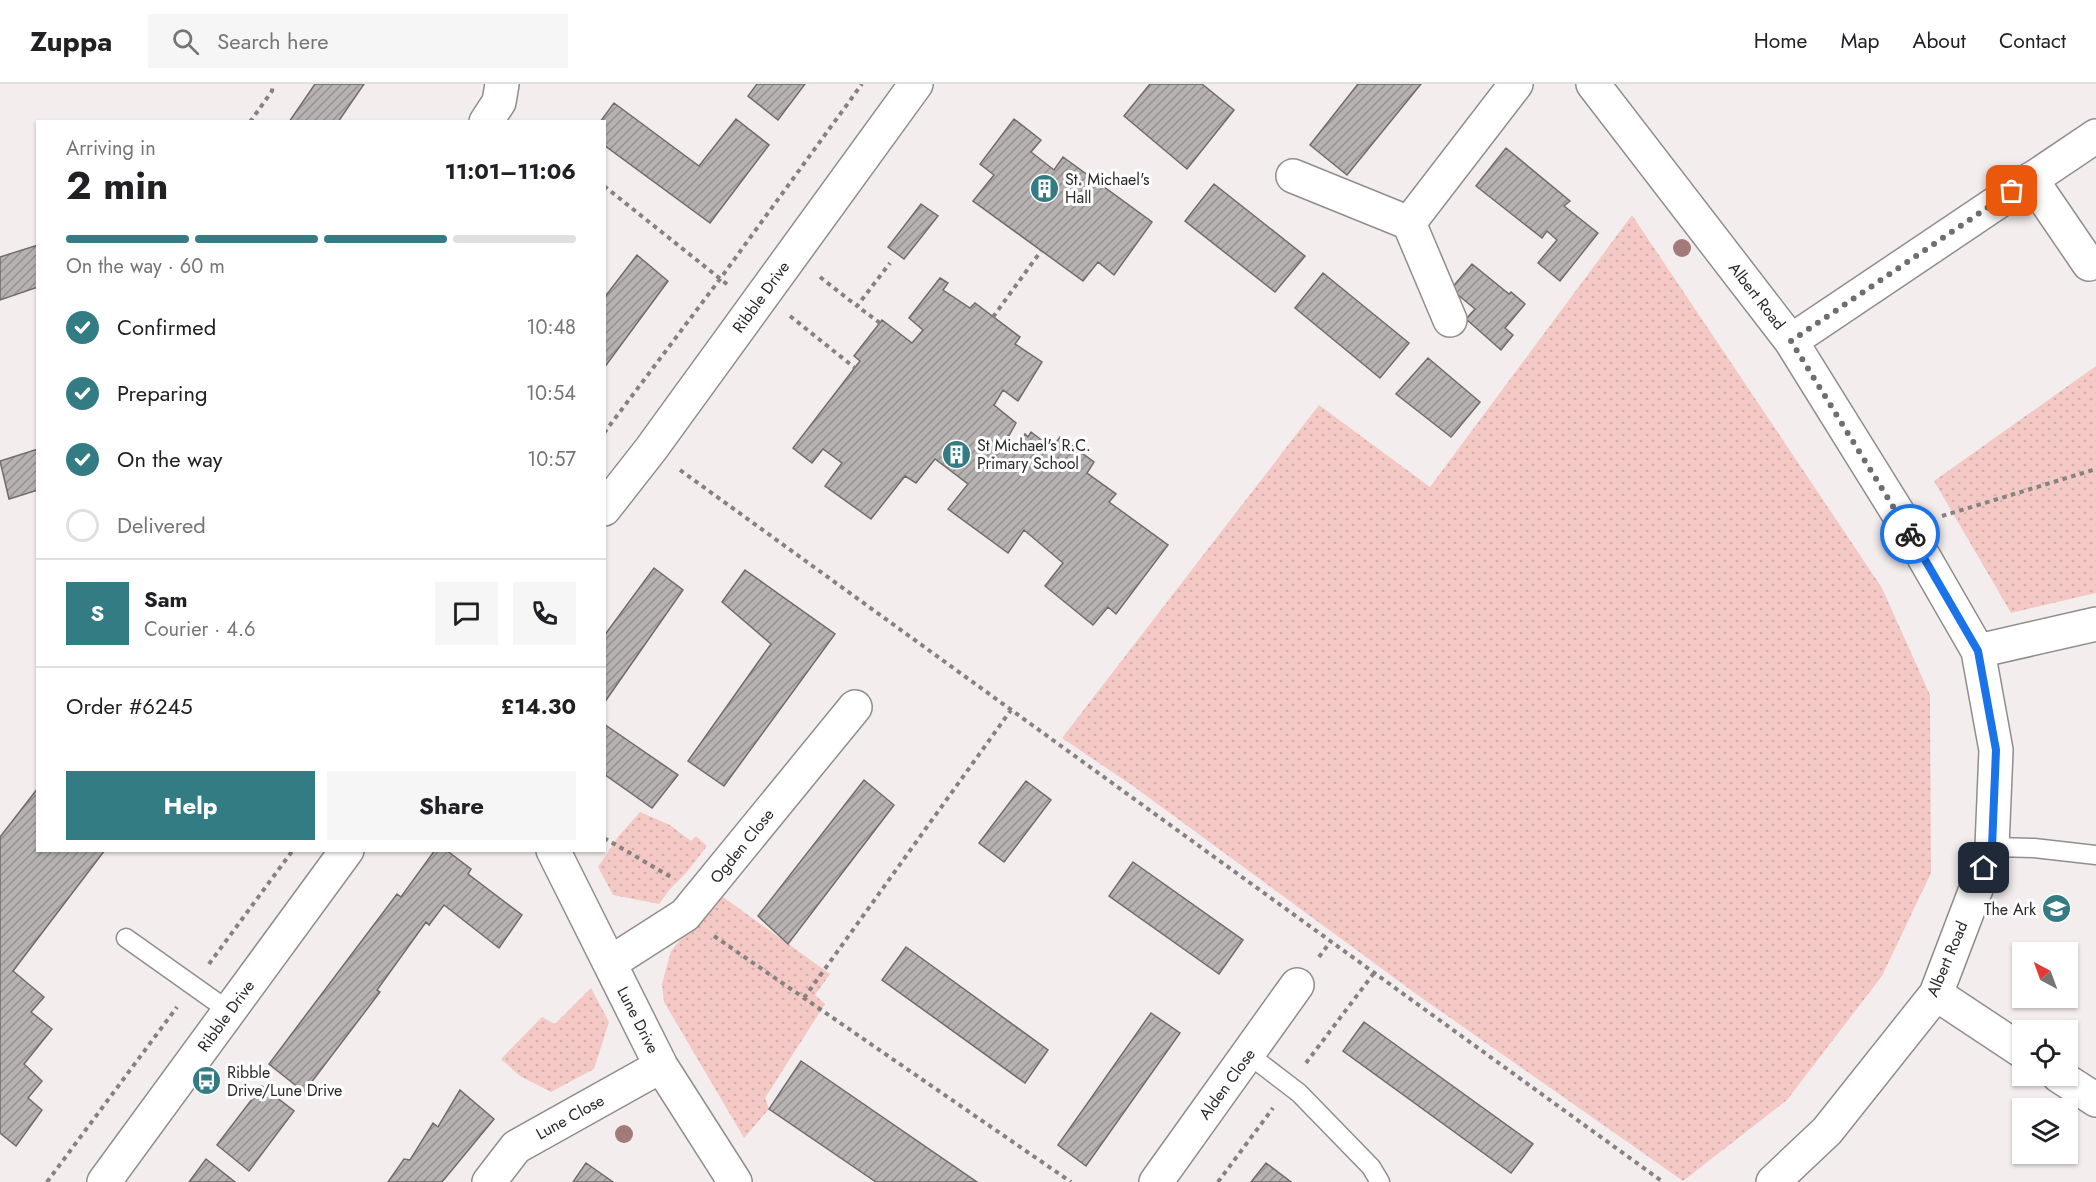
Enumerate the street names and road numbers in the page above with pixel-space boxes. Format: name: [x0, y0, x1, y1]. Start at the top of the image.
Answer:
street label: Ribble Drive: [727, 256, 795, 338]
street label: Albert Road: [1723, 257, 1791, 335]
street label: Ogden Close: [705, 804, 779, 888]
street label: Albert Road: [1921, 918, 1973, 1000]
street label: Ribble Drive: [192, 975, 260, 1057]
street label: Lune Drive: [611, 983, 665, 1057]
street label: Alden Close: [1193, 1044, 1261, 1124]
street label: Lune Close: [532, 1089, 608, 1145]

